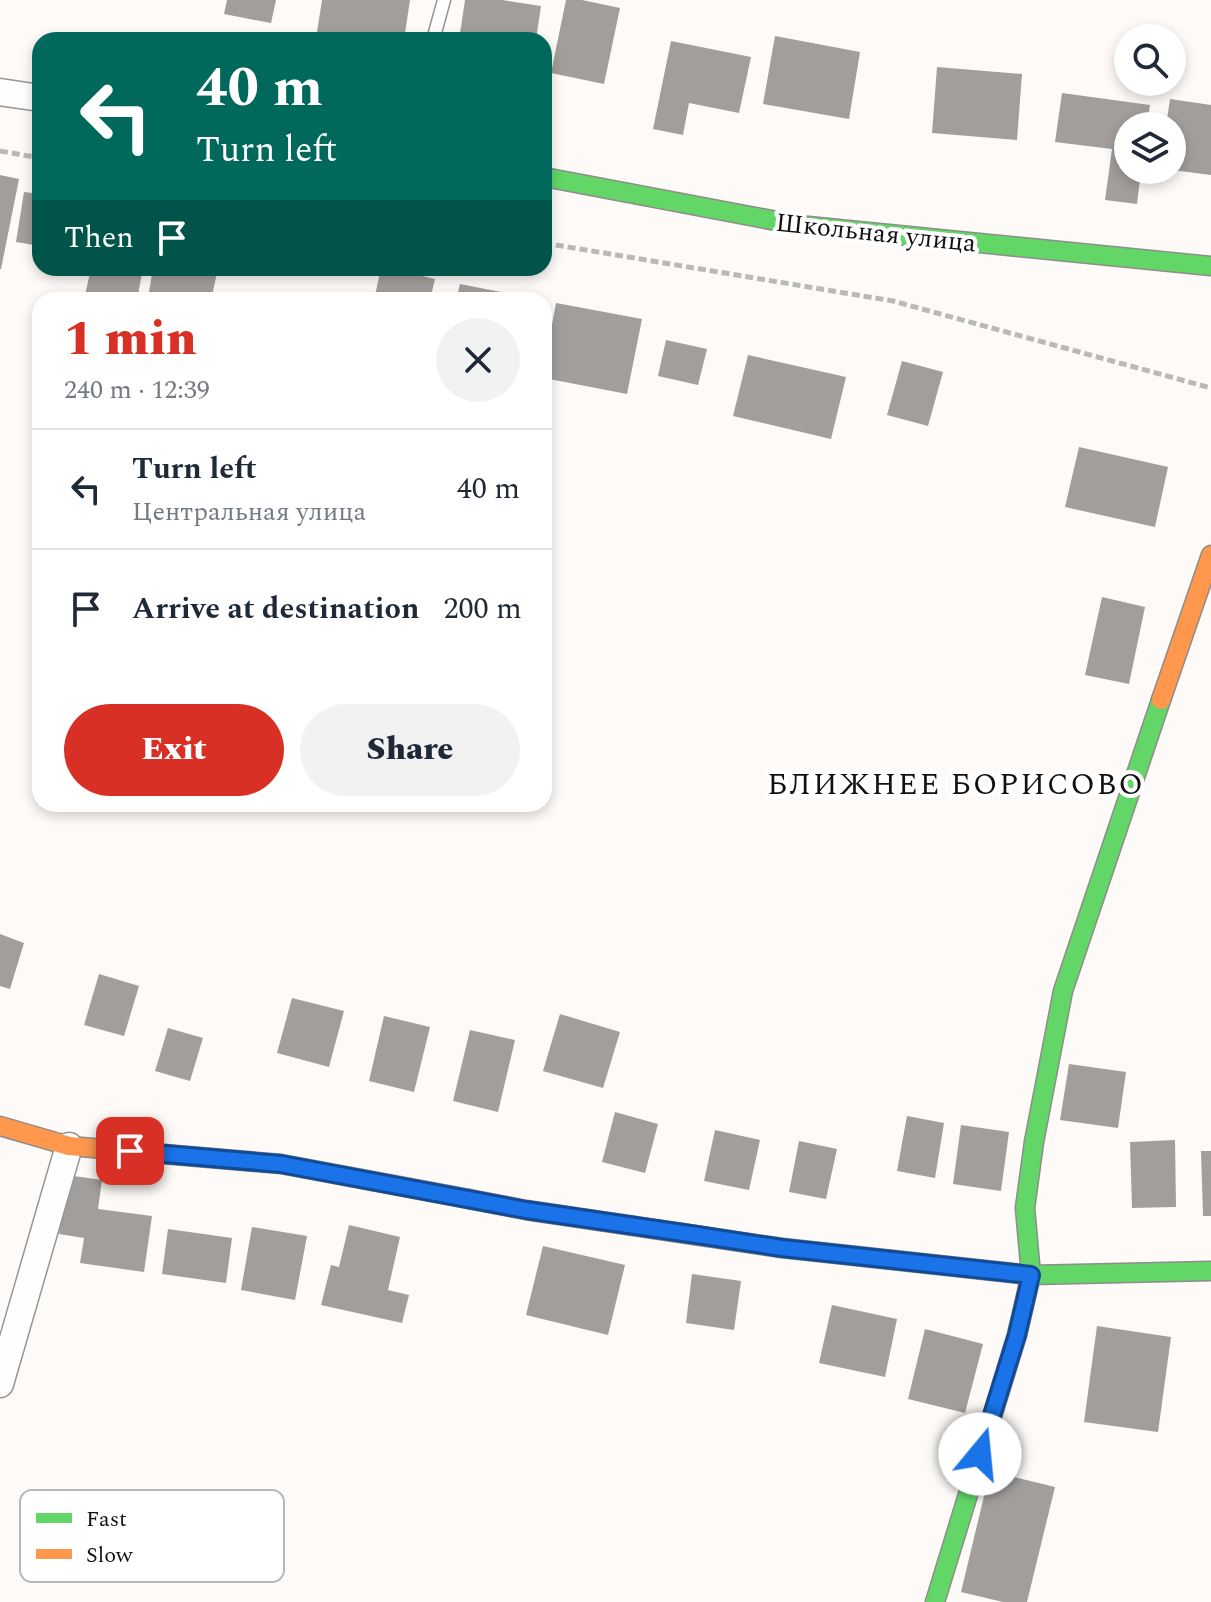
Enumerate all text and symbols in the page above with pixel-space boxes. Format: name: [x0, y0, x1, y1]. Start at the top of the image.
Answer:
map controls: [1114, 24, 1186, 184]
button: search: [1114, 24, 1186, 96]
text: 40 m: [196, 46, 323, 131]
icon: left: [64, 64, 168, 168]
button: layers: [1114, 112, 1186, 184]
text: Turn left: [196, 123, 337, 178]
street label: Школьная улица: [774, 203, 978, 263]
text: Then: [64, 215, 134, 261]
icon: arrive: [150, 216, 194, 260]
text: 1 min: [64, 303, 197, 376]
button: close: [436, 318, 520, 402]
text: 240 m · 12:39: [64, 370, 210, 410]
text: Turn left: [132, 446, 257, 492]
text: 40 m: [457, 466, 520, 512]
icon: left: [64, 467, 108, 511]
text: Центральная улица: [132, 492, 366, 532]
text: Arrive at destination: [132, 586, 419, 632]
text: 200 m: [443, 586, 522, 632]
icon: arrive: [64, 587, 108, 631]
button: Exit: [64, 704, 284, 796]
button: Share: [300, 704, 520, 796]
district label: БЛИЖНЕЕ БОРИСОВО: [767, 762, 1145, 808]
pin: [96, 1117, 164, 1185]
icon: arrive: [108, 1129, 152, 1173]
position arrow: [938, 1412, 1022, 1496]
legend: [20, 1490, 284, 1582]
text: Fast: [86, 1503, 127, 1536]
text: Slow: [86, 1539, 134, 1572]

